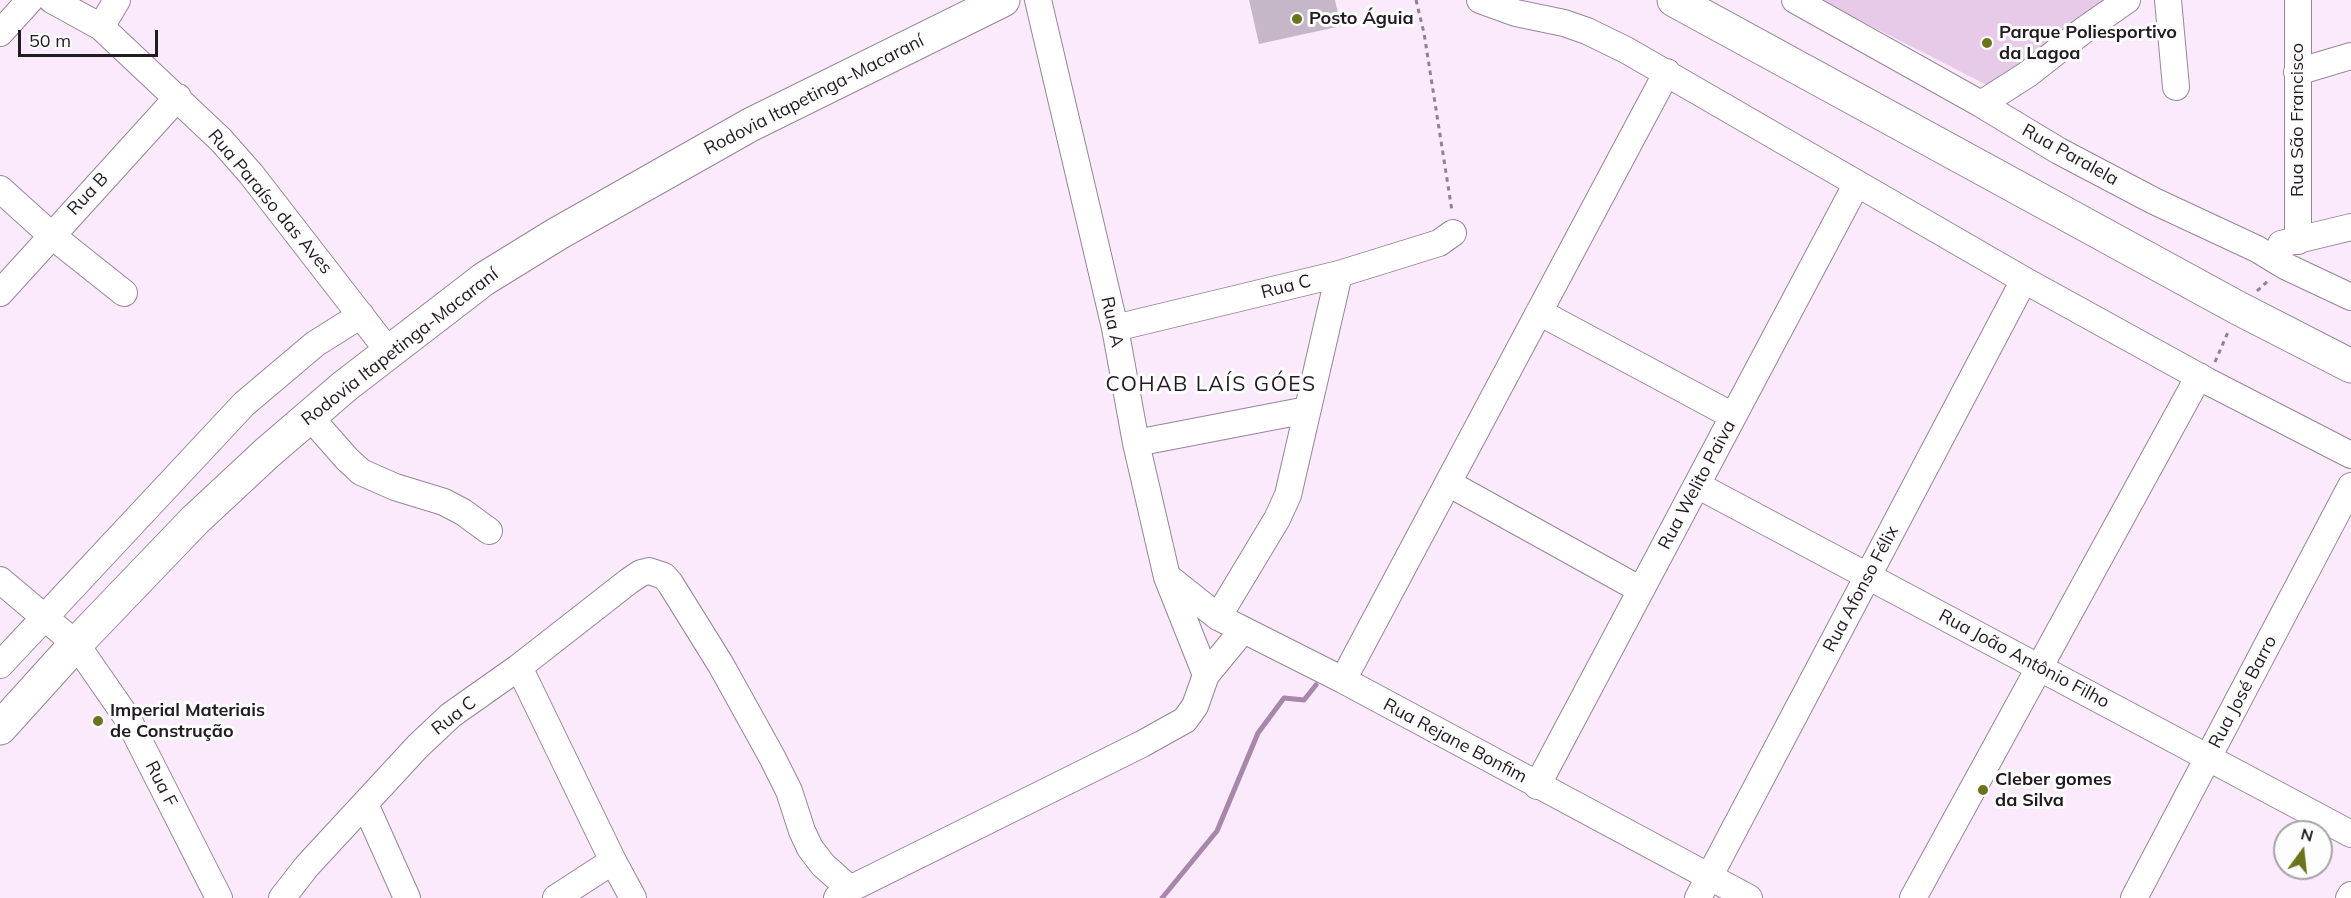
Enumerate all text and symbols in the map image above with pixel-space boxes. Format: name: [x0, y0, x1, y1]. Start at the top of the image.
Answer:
place label: Posto Águia: [1309, 8, 1414, 30]
marker: Posto Águia: [1290, 12, 1304, 26]
scale bar: [21, 18, 160, 56]
place label: Parque Poliesportivo da Lagoa: [1999, 22, 2177, 64]
text: 50 m: [29, 29, 71, 52]
street label: Rodovia Itapetinga-Macaraní: [701, 30, 927, 160]
marker: Parque Poliesportivo da Lagoa: [1980, 36, 1994, 50]
street label: Rua São Francisco: [2287, 43, 2309, 197]
street label: Rua Paralela: [2018, 120, 2122, 190]
street label: Rua Paraíso das Aves: [203, 125, 337, 279]
street label: Rua B: [63, 168, 113, 220]
street label: Rodovia Itapetinga-Macaraní: [297, 263, 503, 431]
street label: Rua C: [1259, 270, 1313, 304]
street label: Rua A: [1096, 295, 1128, 349]
district label: COHAB LAÍS GÓES: [1105, 372, 1317, 398]
street label: Rua Welito Paiva: [1654, 417, 1740, 553]
street label: Rua Afonso Félix: [1819, 522, 1903, 656]
street label: Rua João Antônio Filho: [1935, 605, 2113, 713]
street label: Rua José Barro: [2204, 632, 2282, 752]
street label: Rua C: [427, 692, 481, 740]
street label: Rua Rejane Bonfim: [1379, 694, 1531, 788]
place label: Imperial Materiais de Construção: [110, 700, 265, 742]
marker: Imperial Materiais de Construção: [91, 714, 105, 728]
street label: Rua F: [140, 758, 182, 810]
place label: Cleber gomes da Silva: [1995, 769, 2112, 812]
marker: Cleber gomes da Silva: [1976, 783, 1990, 797]
north arrow: [2273, 820, 2333, 880]
text: N: [2299, 823, 2316, 846]

